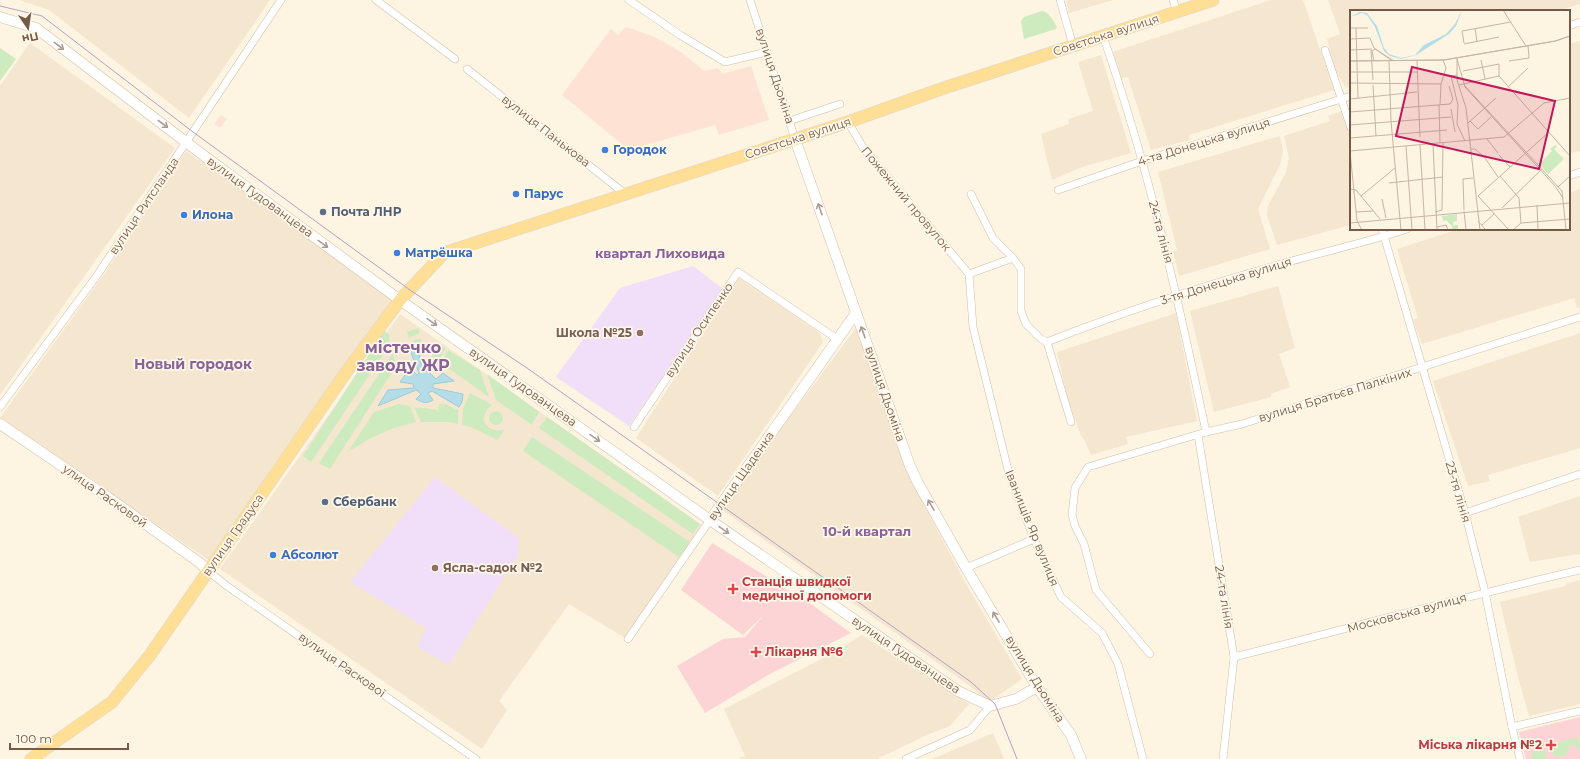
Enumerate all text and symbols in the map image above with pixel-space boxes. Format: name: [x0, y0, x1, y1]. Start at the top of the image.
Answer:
north arrow: [8, 8, 48, 48]
street label: Совєтська вулиця: [1051, 10, 1161, 59]
inset map: [1350, 10, 1570, 230]
street label: вулиця Дьоміна: [753, 26, 798, 126]
text: Пн: [21, 29, 40, 46]
one-way arrow: [54, 41, 65, 50]
street label: вулиця Панькова: [499, 91, 594, 170]
street label: Совєтська вулиця: [743, 113, 853, 162]
street label: 4-та Донецька вулиця: [1136, 114, 1272, 169]
one-way arrow: [157, 120, 168, 128]
place label: Городок: [613, 142, 667, 157]
street label: Пожежний провулок: [858, 143, 955, 254]
marker: Городок: [600, 145, 610, 155]
street label: вулиця Гудованцева: [204, 153, 316, 240]
street label: вулиця Ритсланда: [105, 154, 182, 257]
place label: Парус: [524, 186, 563, 201]
marker: Парус: [511, 189, 521, 199]
street label: 24-та лінія: [1146, 199, 1177, 265]
place label: Почта ЛНР: [331, 204, 402, 219]
one-way arrow: [815, 204, 823, 216]
place label: Илона: [192, 207, 233, 222]
marker: Почта ЛНР: [318, 207, 328, 217]
marker: Илона: [179, 210, 189, 220]
one-way arrow: [318, 239, 329, 248]
place label: Матрёшка: [405, 245, 473, 260]
district label: квартал Лиховида: [595, 245, 725, 261]
marker: Матрёшка: [392, 248, 402, 258]
street label: 3-тя Донецька вулиця: [1158, 253, 1293, 308]
street label: вулиця Осипенко: [661, 279, 736, 380]
one-way arrow: [427, 318, 438, 326]
place label: Школа №25: [556, 325, 632, 340]
one-way arrow: [858, 327, 866, 339]
marker: Школа №25: [635, 328, 645, 338]
district label: містечко заводу ЖР: [356, 338, 450, 375]
street label: вулиця Гудованцева: [467, 344, 580, 429]
street label: вулиця Дьоміна: [862, 344, 909, 444]
district label: Новый городок: [134, 355, 252, 373]
street label: вулиця Братьєв Палкіних: [1257, 364, 1414, 425]
street label: вулиця Щаденка: [704, 428, 777, 523]
one-way arrow: [590, 434, 601, 442]
street label: 23-тя лінія: [1443, 459, 1474, 524]
street label: улица Расковой: [59, 460, 151, 530]
street label: Іванищів Яр вулиця: [1002, 467, 1063, 588]
street label: вулиця Градуса: [199, 491, 267, 579]
place label: Сбербанк: [333, 494, 397, 509]
marker: Сбербанк: [320, 497, 330, 507]
one-way arrow: [926, 499, 934, 511]
district label: 10-й квартал: [823, 523, 911, 539]
one-way arrow: [718, 526, 729, 534]
place label: Абсолют: [281, 547, 339, 562]
marker: Абсолют: [268, 550, 278, 560]
place label: Ясла-садок №2: [443, 560, 542, 575]
marker: Ясла-садок №2: [430, 563, 440, 573]
street label: 24-та лінія: [1212, 564, 1237, 630]
place label: Станція швидкої медичної допомоги: [742, 574, 872, 603]
marker: Станція швидкої медичної допомоги: [727, 583, 739, 595]
street label: Московська вулиця: [1345, 589, 1468, 636]
one-way arrow: [992, 612, 1000, 623]
street label: вулиця Гудованцева: [849, 613, 963, 697]
street label: вулиця Раскової: [296, 629, 389, 700]
street label: вулиця Дьоміна: [1003, 632, 1068, 725]
place label: Лікарня №6: [765, 644, 843, 659]
marker: Лікарня №6: [750, 646, 762, 658]
scale bar: [10, 725, 128, 751]
text: 100 m: [16, 731, 52, 746]
place label: Міська лікарня №2: [1418, 737, 1542, 752]
marker: Міська лікарня №2: [1545, 739, 1557, 751]

